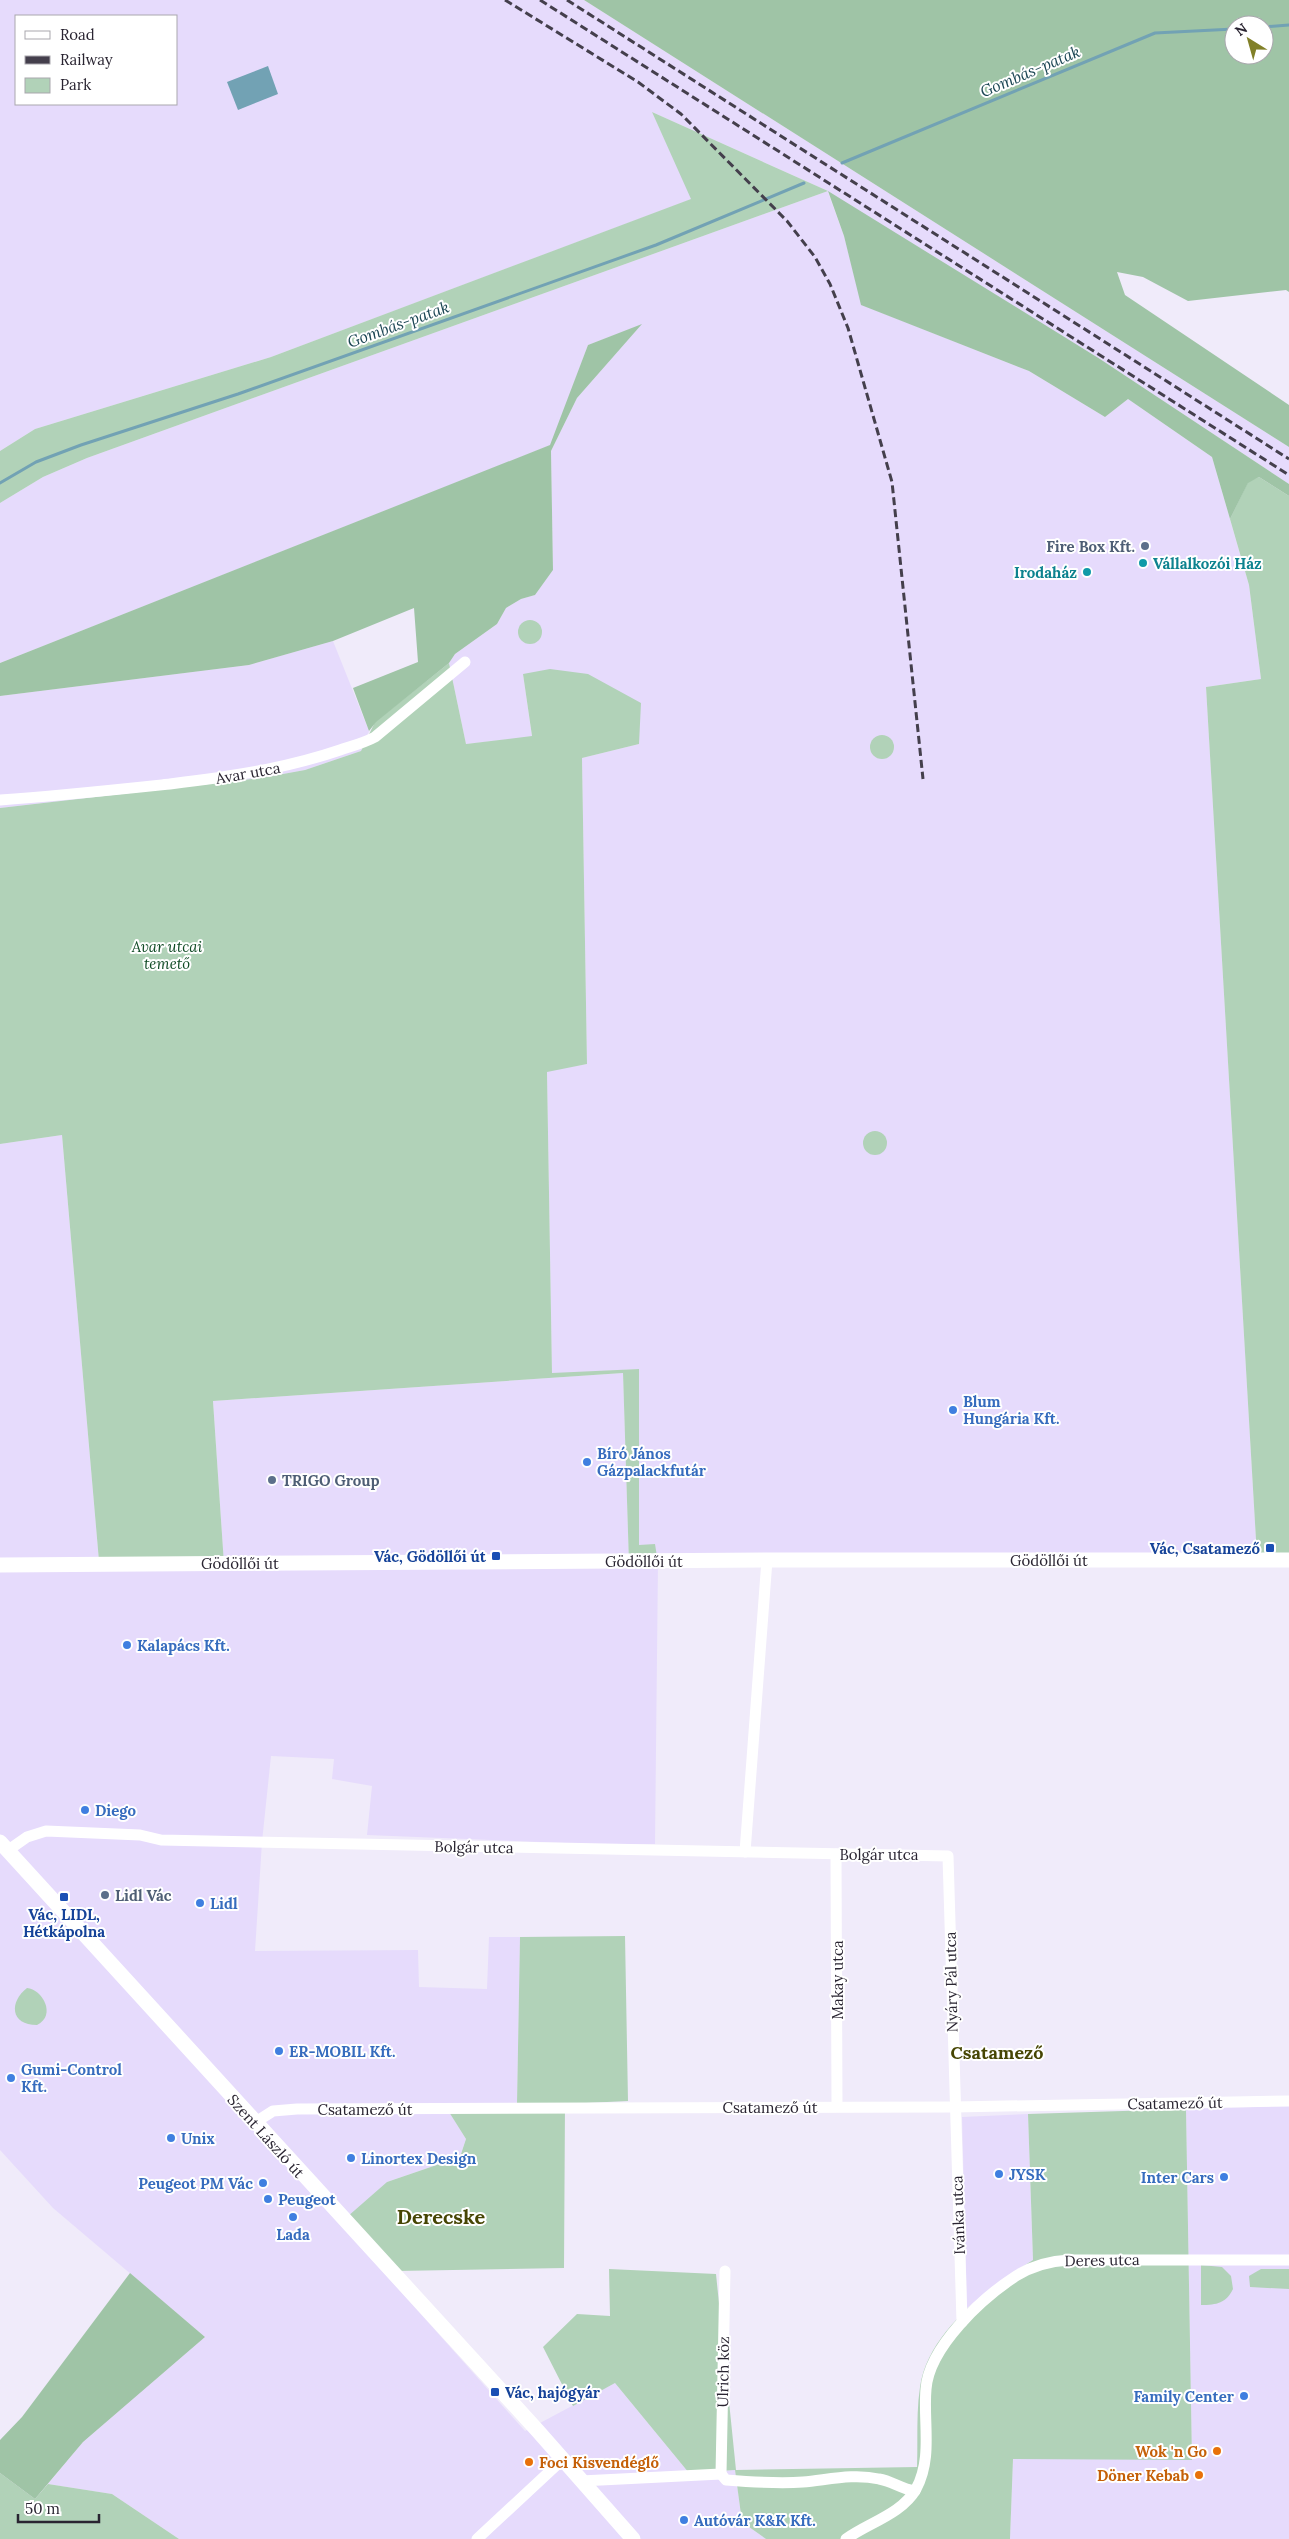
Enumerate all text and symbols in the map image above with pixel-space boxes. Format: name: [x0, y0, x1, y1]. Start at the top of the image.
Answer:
legend: [15, 15, 178, 105]
north arrow: [1224, 15, 1274, 65]
text: N: [1231, 19, 1251, 40]
text: Road: [60, 25, 95, 44]
water label: Gombás-patak: [977, 41, 1083, 101]
text: Railway: [60, 50, 113, 69]
text: Park: [60, 75, 91, 94]
water label: Gombás-patak: [344, 296, 452, 352]
place label: Fire Box Kft.: [1046, 537, 1135, 556]
marker: Fire Box Kft.: [1139, 540, 1151, 552]
place label: Vállalkozói Ház: [1153, 554, 1262, 573]
marker: Vállalkozói Ház: [1137, 557, 1149, 569]
place label: Irodaház: [1014, 563, 1077, 582]
marker: Irodaház: [1081, 566, 1093, 578]
street label: Avar utca: [213, 758, 282, 788]
park label: Avar utcai temető: [131, 937, 202, 973]
place label: Blum Hungária Kft.: [963, 1392, 1060, 1428]
marker: Blum Hungária Kft.: [947, 1404, 959, 1416]
place label: Bíró János Gázpalackfutár: [597, 1444, 707, 1480]
marker: Bíró János Gázpalackfutár: [581, 1456, 593, 1468]
place label: TRIGO Group: [282, 1471, 380, 1490]
marker: TRIGO Group: [266, 1474, 278, 1486]
place label: Vác, Csatamező: [1150, 1539, 1260, 1558]
marker: Vác, Csatamező: [1264, 1542, 1276, 1554]
place label: Vác, Gödöllői út: [374, 1547, 487, 1566]
marker: Vác, Gödöllői út: [490, 1550, 502, 1562]
street label: Gödöllői út: [1010, 1551, 1088, 1570]
street label: Gödöllői út: [605, 1552, 683, 1571]
street label: Gödöllői út: [201, 1554, 279, 1573]
place label: Kalapács Kft.: [137, 1636, 230, 1655]
marker: Kalapács Kft.: [121, 1639, 133, 1651]
place label: Diego: [95, 1801, 137, 1820]
marker: Diego: [79, 1804, 91, 1816]
street label: Bolgár utca: [434, 1837, 514, 1857]
street label: Bolgár utca: [839, 1845, 919, 1864]
place label: Lidl Vác: [115, 1886, 172, 1905]
marker: Lidl Vác: [99, 1889, 111, 1901]
marker: Vác, LIDL, Hétkápolna: [58, 1891, 70, 1903]
place label: Lidl: [210, 1894, 238, 1913]
marker: Lidl: [194, 1897, 206, 1909]
place label: Vác, LIDL, Hétkápolna: [23, 1905, 105, 1941]
street label: Nyáry Pál utca: [941, 1931, 961, 2033]
street label: Makay utca: [828, 1940, 847, 2020]
district label: Csatamező: [950, 2041, 1044, 2064]
place label: ER-MOBIL Kft.: [289, 2042, 395, 2061]
marker: ER-MOBIL Kft.: [273, 2045, 285, 2057]
place label: Gumi-Control Kft.: [21, 2060, 122, 2096]
marker: Gumi-Control Kft.: [5, 2072, 17, 2084]
street label: Szent László út: [224, 2090, 309, 2182]
street label: Csatamező út: [1127, 2093, 1223, 2113]
street label: Csatamező út: [722, 2098, 818, 2117]
street label: Csatamező út: [317, 2100, 413, 2119]
place label: Unix: [181, 2129, 215, 2148]
marker: Unix: [165, 2132, 177, 2144]
place label: Linortex Design: [361, 2149, 477, 2168]
marker: Linortex Design: [345, 2152, 357, 2164]
place label: JYSK: [1009, 2165, 1046, 2184]
marker: JYSK: [993, 2168, 1005, 2180]
place label: Inter Cars: [1141, 2168, 1214, 2187]
marker: Inter Cars: [1218, 2171, 1230, 2183]
place label: Peugeot PM Vác: [138, 2174, 253, 2193]
street label: Ivánka utca: [947, 2175, 969, 2255]
marker: Peugeot PM Vác: [257, 2177, 269, 2189]
place label: Peugeot: [278, 2190, 336, 2209]
marker: Peugeot: [262, 2193, 274, 2205]
district label: Derecske: [397, 2204, 485, 2229]
marker: Lada: [287, 2211, 299, 2223]
place label: Lada: [276, 2225, 310, 2244]
street label: Deres utca: [1064, 2250, 1140, 2270]
street label: Ulrich köz: [713, 2336, 733, 2408]
place label: Vác, hajógyár: [505, 2383, 601, 2402]
marker: Vác, hajógyár: [489, 2386, 501, 2398]
place label: Family Center: [1133, 2387, 1235, 2406]
marker: Family Center: [1238, 2390, 1250, 2402]
place label: Wok 'n Go: [1135, 2442, 1208, 2461]
marker: Wok 'n Go: [1211, 2445, 1223, 2457]
place label: Foci Kisvendéglő: [539, 2453, 659, 2472]
marker: Foci Kisvendéglő: [523, 2456, 535, 2468]
place label: Döner Kebab: [1097, 2466, 1189, 2485]
marker: Döner Kebab: [1193, 2469, 1205, 2481]
scale bar: [18, 2492, 99, 2524]
text: 50 m: [25, 2499, 60, 2518]
place label: Autóvár K&K Kft.: [694, 2511, 816, 2530]
marker: Autóvár K&K Kft.: [678, 2514, 690, 2526]

